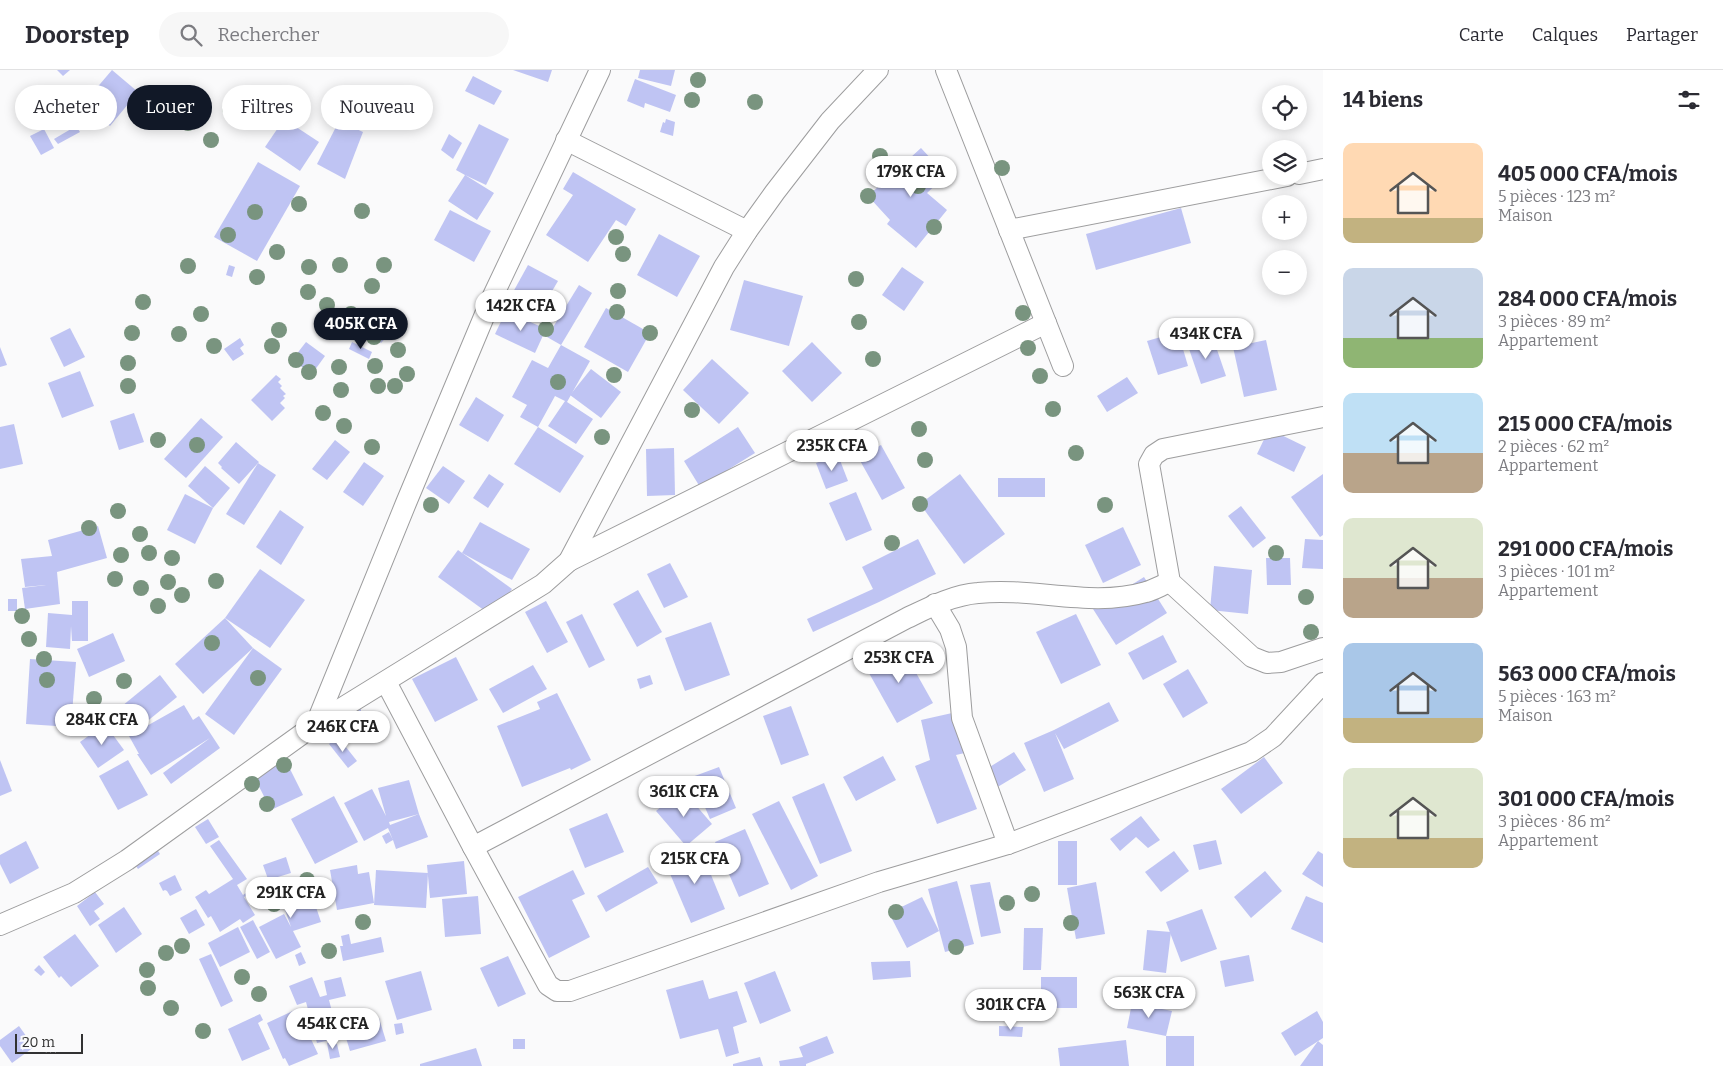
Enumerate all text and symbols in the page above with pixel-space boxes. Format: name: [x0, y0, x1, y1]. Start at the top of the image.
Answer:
search box: [159, 12, 509, 57]
text: Doorstep: [25, 21, 129, 49]
icon: search: [177, 21, 205, 49]
text: Rechercher: [217, 23, 319, 46]
text: Carte: [1459, 24, 1504, 46]
text: Calques: [1532, 24, 1598, 46]
text: Partager: [1626, 24, 1698, 46]
chip: Acheter: [15, 85, 117, 130]
chip: Louer: [127, 85, 212, 130]
chip: Filtres: [222, 85, 311, 130]
chip: Nouveau: [321, 85, 433, 130]
map controls: [1262, 85, 1307, 295]
button: locate: [1262, 85, 1307, 130]
icon: filters: [1675, 86, 1703, 114]
text: 14 biens: [1343, 87, 1423, 113]
button: layers: [1262, 140, 1307, 185]
pin: 179K CFA: [859, 156, 963, 198]
text: 405 000 CFA/mois: [1498, 161, 1678, 187]
text: 179K CFA: [877, 162, 945, 181]
icon: home: [1383, 163, 1443, 223]
text: 5 pièces · 123 m²: [1498, 187, 1615, 206]
button: +: [1262, 195, 1307, 240]
text: Maison: [1498, 206, 1553, 225]
button: −: [1262, 250, 1307, 295]
text: 284 000 CFA/mois: [1498, 286, 1677, 312]
icon: home: [1383, 288, 1443, 348]
pin: 142K CFA: [469, 290, 573, 332]
text: 142K CFA: [486, 296, 556, 315]
pin: 405K CFA: [309, 308, 413, 350]
text: 3 pièces · 89 m²: [1498, 312, 1611, 331]
text: 405K CFA: [325, 314, 397, 333]
pin: 434K CFA: [1154, 318, 1258, 360]
text: 434K CFA: [1170, 324, 1242, 343]
text: Appartement: [1498, 331, 1598, 350]
text: 215 000 CFA/mois: [1498, 411, 1672, 437]
icon: home: [1383, 413, 1443, 473]
pin: 235K CFA: [780, 430, 884, 472]
text: 235K CFA: [797, 436, 867, 455]
text: 2 pièces · 62 m²: [1498, 437, 1609, 456]
text: Appartement: [1498, 456, 1598, 475]
text: 291 000 CFA/mois: [1498, 536, 1673, 562]
icon: home: [1383, 538, 1443, 598]
text: 3 pièces · 101 m²: [1498, 562, 1615, 581]
text: Appartement: [1498, 581, 1598, 600]
pin: 253K CFA: [847, 642, 951, 684]
text: 253K CFA: [864, 648, 934, 667]
text: 563 000 CFA/mois: [1498, 661, 1676, 687]
icon: home: [1383, 663, 1443, 723]
text: 5 pièces · 163 m²: [1498, 687, 1616, 706]
pin: 284K CFA: [50, 704, 154, 746]
text: Maison: [1498, 706, 1553, 725]
text: 284K CFA: [66, 710, 138, 729]
pin: 246K CFA: [291, 710, 395, 753]
text: 246K CFA: [307, 717, 379, 736]
pin: 361K CFA: [632, 776, 736, 818]
text: 361K CFA: [649, 782, 719, 801]
text: 301 000 CFA/mois: [1498, 786, 1674, 812]
icon: home: [1383, 788, 1443, 848]
text: 3 pièces · 86 m²: [1498, 812, 1611, 831]
text: Appartement: [1498, 831, 1598, 850]
pin: 215K CFA: [643, 842, 747, 885]
text: 215K CFA: [661, 849, 729, 868]
pin: 291K CFA: [239, 876, 343, 919]
text: 291K CFA: [256, 883, 326, 902]
pin: 563K CFA: [1097, 976, 1201, 1019]
text: 563K CFA: [1114, 983, 1184, 1002]
pin: 301K CFA: [959, 988, 1063, 1031]
text: 301K CFA: [976, 995, 1046, 1014]
pin: 454K CFA: [281, 1008, 385, 1050]
text: 454K CFA: [297, 1014, 369, 1033]
scale bar: [15, 1031, 82, 1054]
text: 20 m: [22, 1034, 55, 1051]

